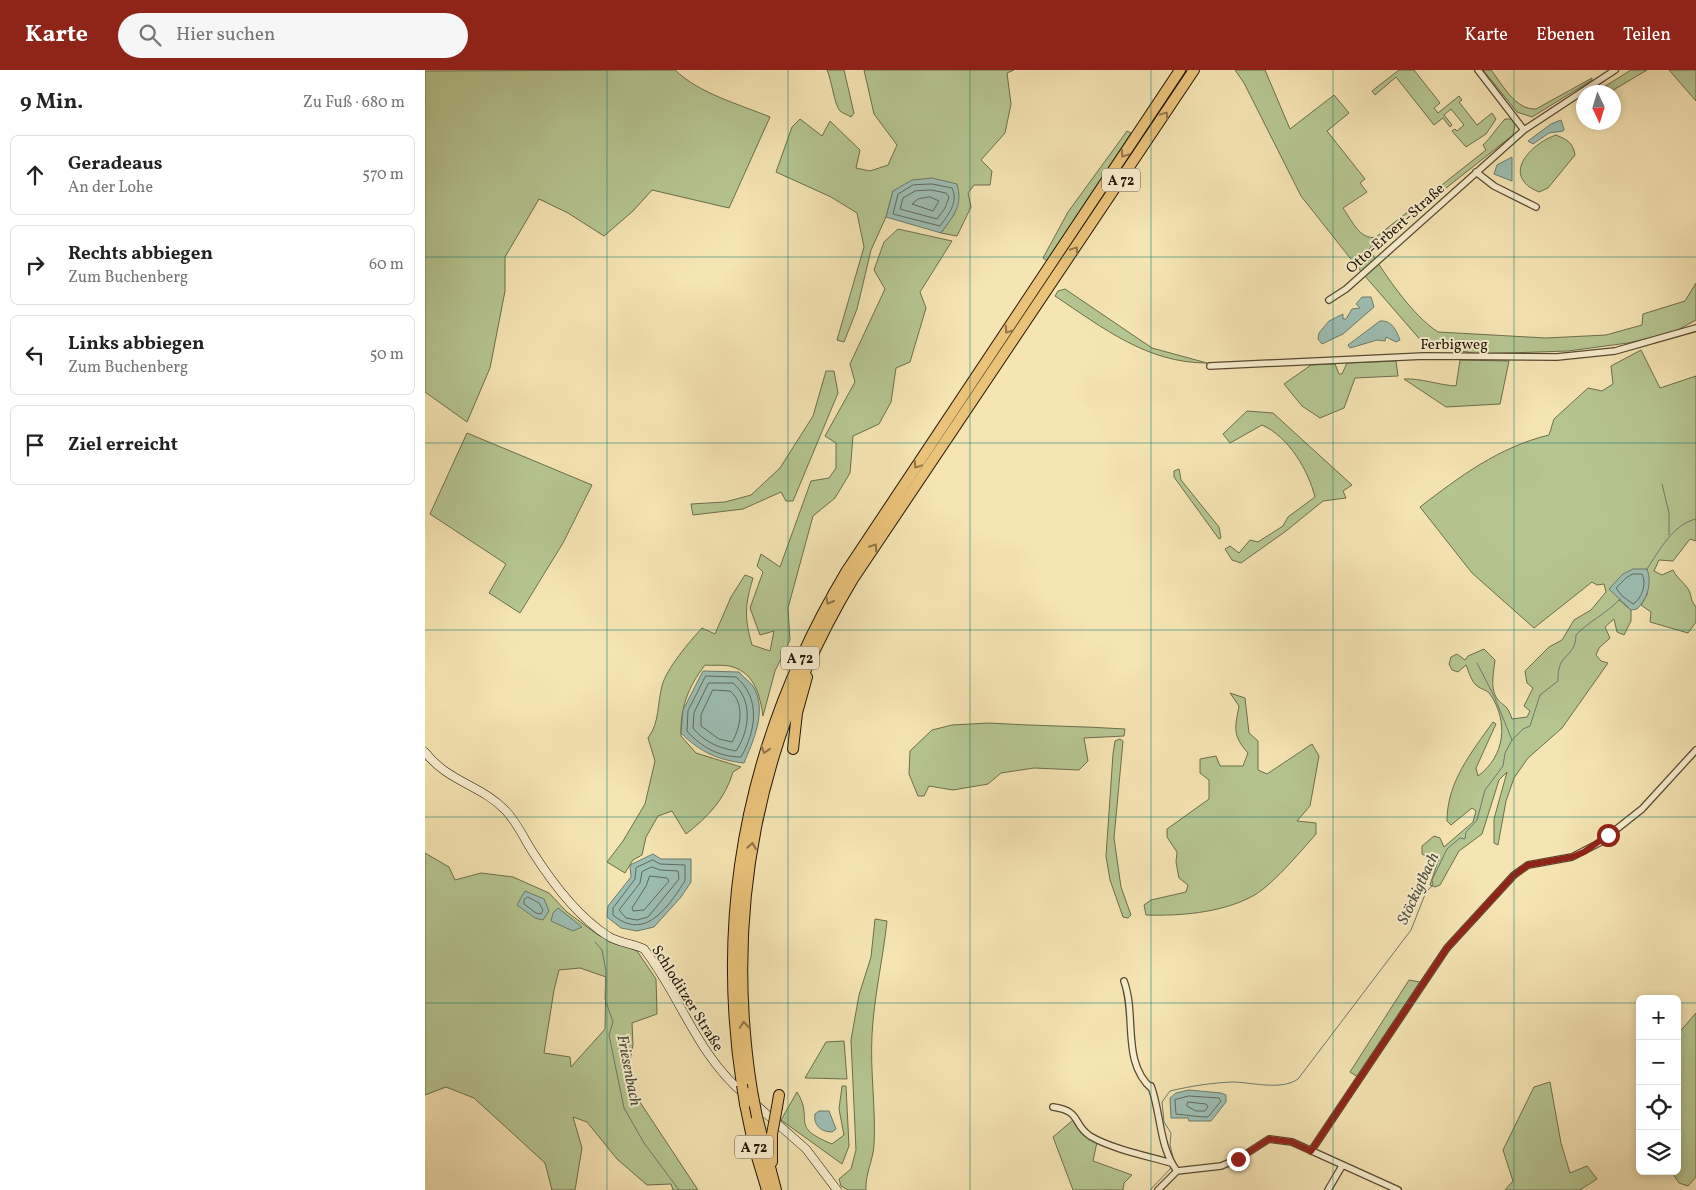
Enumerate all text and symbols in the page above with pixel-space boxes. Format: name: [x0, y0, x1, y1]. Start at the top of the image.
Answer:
search box: [118, 13, 468, 58]
text: Karte: [25, 18, 88, 52]
icon: search: [136, 21, 164, 49]
text: Hier suchen: [176, 22, 275, 48]
text: Karte: [1464, 23, 1508, 48]
text: Ebenen: [1536, 23, 1595, 48]
text: Teilen: [1623, 23, 1671, 48]
north arrow: [1576, 85, 1621, 130]
text: 9 Min.: [20, 88, 83, 117]
text: Zu Fuß · 680 m: [303, 92, 405, 114]
one-way arrow: [1159, 111, 1168, 120]
one-way arrow: [1121, 149, 1131, 158]
text: Geradeaus: [68, 151, 163, 177]
icon: ahead: [21, 161, 49, 189]
text: 570 m: [362, 164, 404, 186]
road number: A 72: [1102, 168, 1140, 192]
text: An der Lohe: [68, 177, 153, 199]
street label: Otto-Erbert-Straße: [1342, 179, 1450, 279]
text: Rechts abbiegen: [68, 241, 213, 267]
one-way arrow: [1069, 246, 1078, 256]
icon: right: [21, 251, 49, 279]
text: 60 m: [369, 254, 404, 276]
text: Zum Buchenberg: [68, 267, 188, 289]
one-way arrow: [1005, 324, 1014, 333]
text: Links abbiegen: [68, 331, 205, 357]
street label: Ferbigweg: [1420, 335, 1488, 356]
icon: left: [21, 341, 49, 369]
text: 50 m: [370, 344, 404, 366]
text: Zum Buchenberg: [68, 357, 188, 379]
icon: arrive: [21, 431, 49, 459]
text: Ziel erreicht: [68, 432, 178, 458]
one-way arrow: [914, 459, 923, 468]
one-way arrow: [867, 543, 877, 552]
one-way arrow: [825, 596, 835, 605]
road number: A 72: [781, 646, 819, 670]
one-way arrow: [761, 746, 771, 754]
route start: [1597, 824, 1620, 847]
one-way arrow: [746, 842, 756, 850]
water label: Stöckigtbach: [1392, 849, 1445, 929]
street label: Schloditzer Straße: [646, 942, 728, 1056]
map controls: [1636, 995, 1681, 1175]
button: +: [1636, 995, 1681, 1040]
one-way arrow: [738, 1021, 749, 1029]
water label: Friesenbach: [610, 1033, 646, 1108]
button: −: [1636, 1040, 1681, 1085]
button: locate: [1636, 1085, 1681, 1130]
button: layers: [1636, 1130, 1681, 1175]
road number: A 72: [735, 1136, 773, 1158]
route end: [1227, 1148, 1250, 1171]

